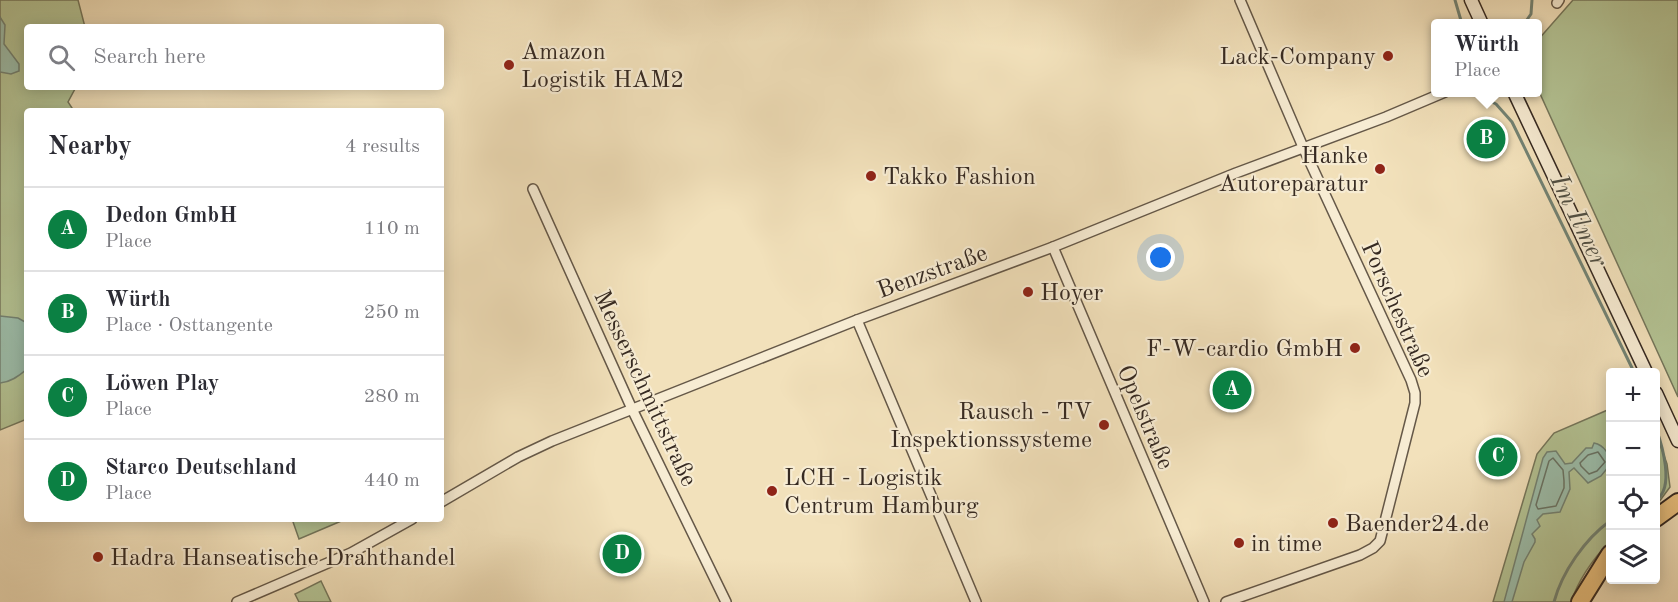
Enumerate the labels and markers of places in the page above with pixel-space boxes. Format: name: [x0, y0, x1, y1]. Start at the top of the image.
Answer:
place label: Amazon Logistik HAM2: [521, 41, 684, 93]
place label: Lack-Company: [1219, 46, 1376, 70]
marker: Lack-Company: [1381, 49, 1395, 63]
marker: Amazon Logistik HAM2: [502, 58, 516, 72]
pin: B: [1466, 116, 1506, 162]
place label: Hanke Autoreparatur: [1219, 145, 1368, 197]
marker: Hanke Autoreparatur: [1373, 162, 1387, 176]
place label: Takko Fashion: [883, 166, 1036, 190]
marker: Takko Fashion: [864, 169, 878, 183]
place label: Hoyer: [1040, 282, 1103, 306]
marker: Hoyer: [1021, 285, 1035, 299]
place label: F-W-cardio GmbH: [1146, 338, 1343, 362]
marker: F-W-cardio GmbH: [1348, 341, 1362, 355]
pin: A: [1212, 368, 1252, 412]
place label: Rausch - TV Inspektionssysteme: [890, 401, 1092, 453]
marker: Rausch - TV Inspektionssysteme: [1097, 418, 1111, 432]
pin: C: [1478, 434, 1518, 480]
place label: LCH - Logistik Centrum Hamburg: [784, 467, 979, 519]
marker: LCH - Logistik Centrum Hamburg: [765, 484, 779, 498]
place label: Baender24.de: [1345, 513, 1489, 537]
marker: Baender24.de: [1326, 516, 1340, 530]
pin: D: [602, 532, 642, 576]
place label: in time: [1251, 533, 1322, 557]
marker: in time: [1232, 536, 1246, 550]
place label: Hadra Hanseatische Drahthandel: [110, 547, 455, 571]
marker: Hadra Hanseatische Drahthandel: [91, 550, 105, 564]

